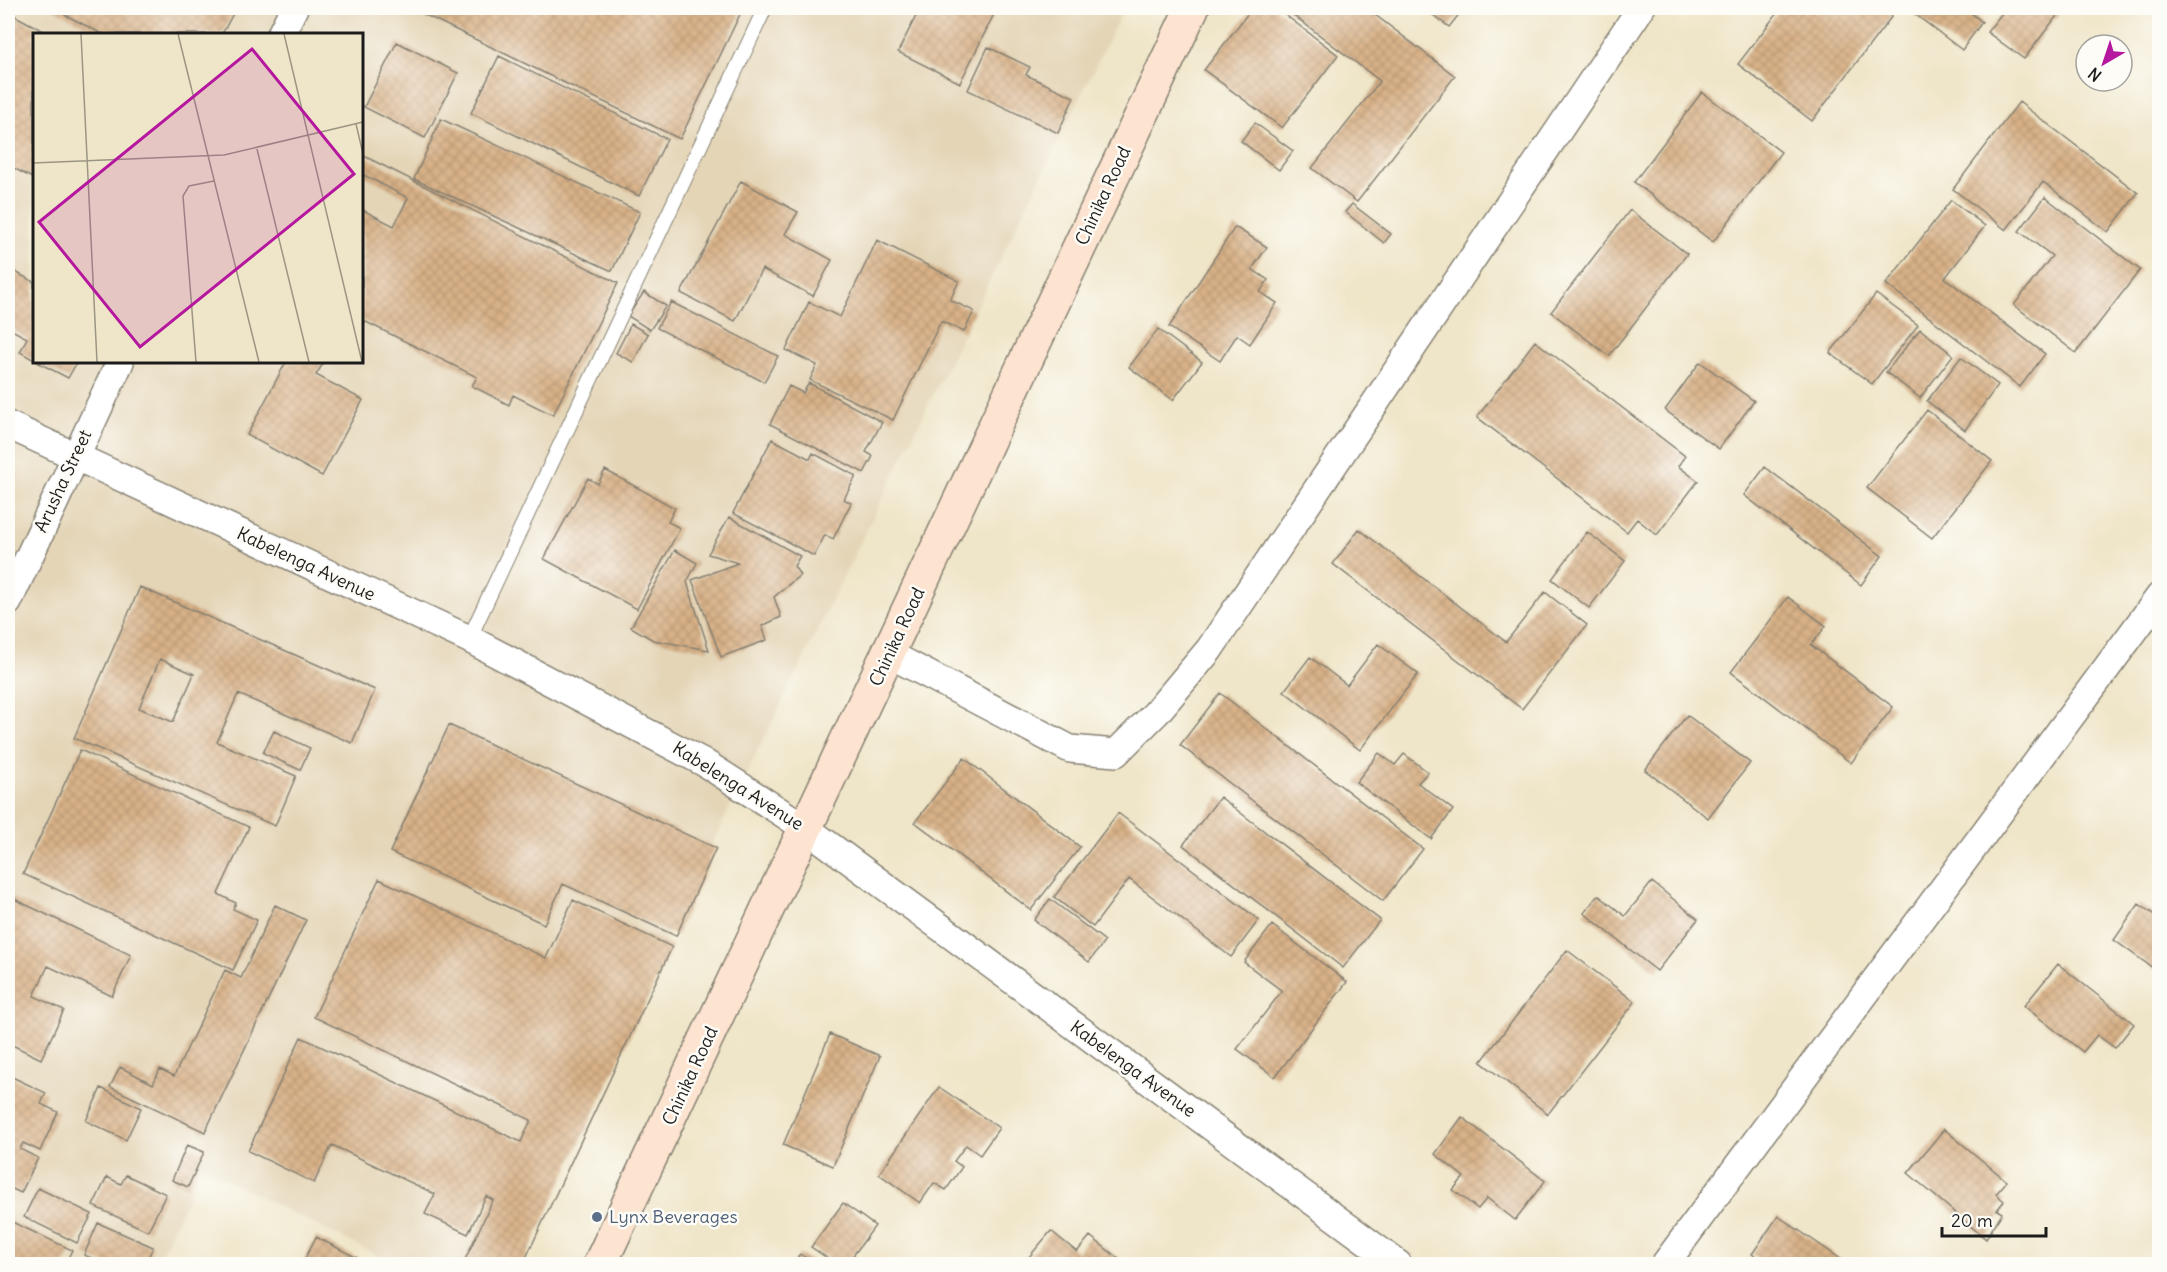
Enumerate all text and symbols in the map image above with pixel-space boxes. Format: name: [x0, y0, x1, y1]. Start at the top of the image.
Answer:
inset map: [33, 33, 363, 363]
north arrow: [2074, 33, 2134, 93]
text: N: [2084, 63, 2105, 86]
street label: Chinika Road: [1070, 142, 1136, 249]
street label: Arusha Street: [29, 426, 96, 536]
street label: Kabelenga Avenue: [233, 521, 379, 606]
street label: Chinika Road: [864, 583, 930, 690]
street label: Kabelenga Avenue: [669, 736, 808, 835]
street label: Kabelenga Avenue: [1066, 1015, 1201, 1122]
street label: Chinika Road: [657, 1022, 723, 1129]
scale bar: [1942, 1200, 2046, 1238]
place label: Lynx Beverages: [609, 1205, 738, 1228]
text: 20 m: [1951, 1209, 1993, 1232]
marker: Lynx Beverages: [590, 1210, 604, 1224]

